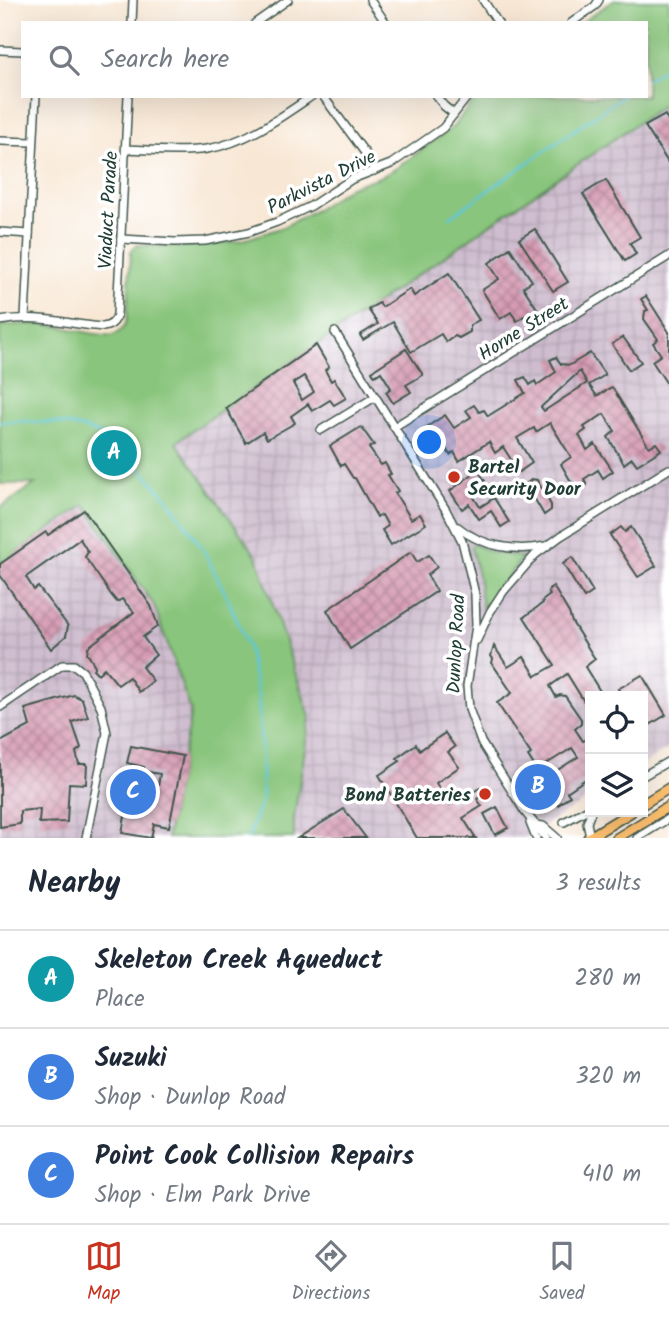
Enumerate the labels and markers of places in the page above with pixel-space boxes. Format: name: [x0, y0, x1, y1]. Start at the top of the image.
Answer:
pin: A: [91, 427, 137, 479]
place label: Bartel Security Door: [468, 453, 582, 505]
marker: Bartel Security Door: [446, 469, 462, 485]
pin: B: [515, 761, 561, 813]
pin: C: [110, 766, 156, 818]
place label: Bond Batteries: [344, 781, 471, 811]
marker: Bond Batteries: [477, 786, 493, 802]

